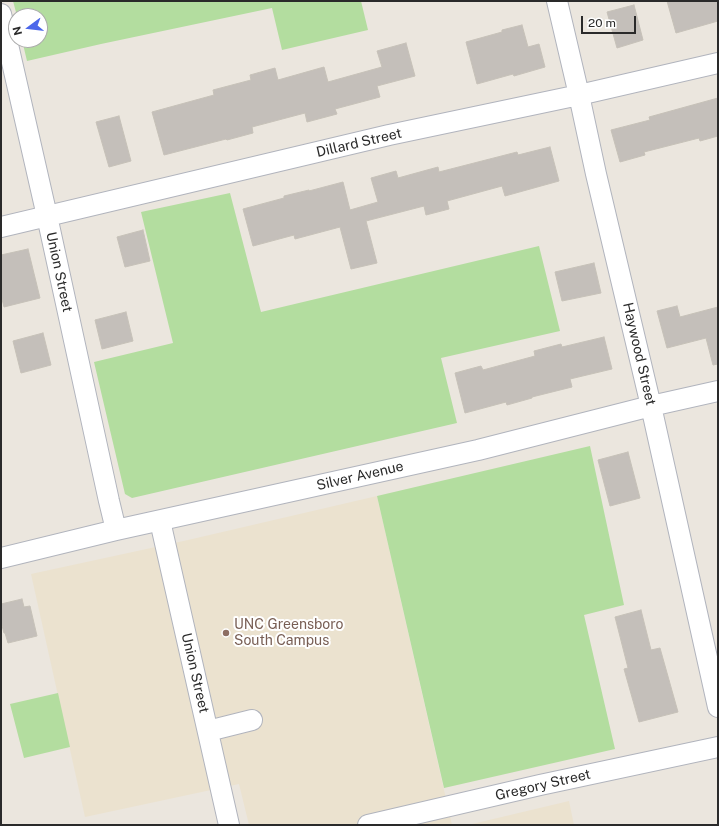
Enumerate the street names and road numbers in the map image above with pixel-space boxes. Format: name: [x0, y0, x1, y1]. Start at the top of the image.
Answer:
street label: Dillard Street: [315, 125, 403, 161]
street label: Union Street: [42, 230, 76, 314]
street label: Haywood Street: [619, 301, 659, 407]
street label: Silver Avenue: [315, 458, 405, 494]
street label: Union Street: [178, 631, 212, 715]
street label: Gregory Street: [494, 766, 592, 804]

